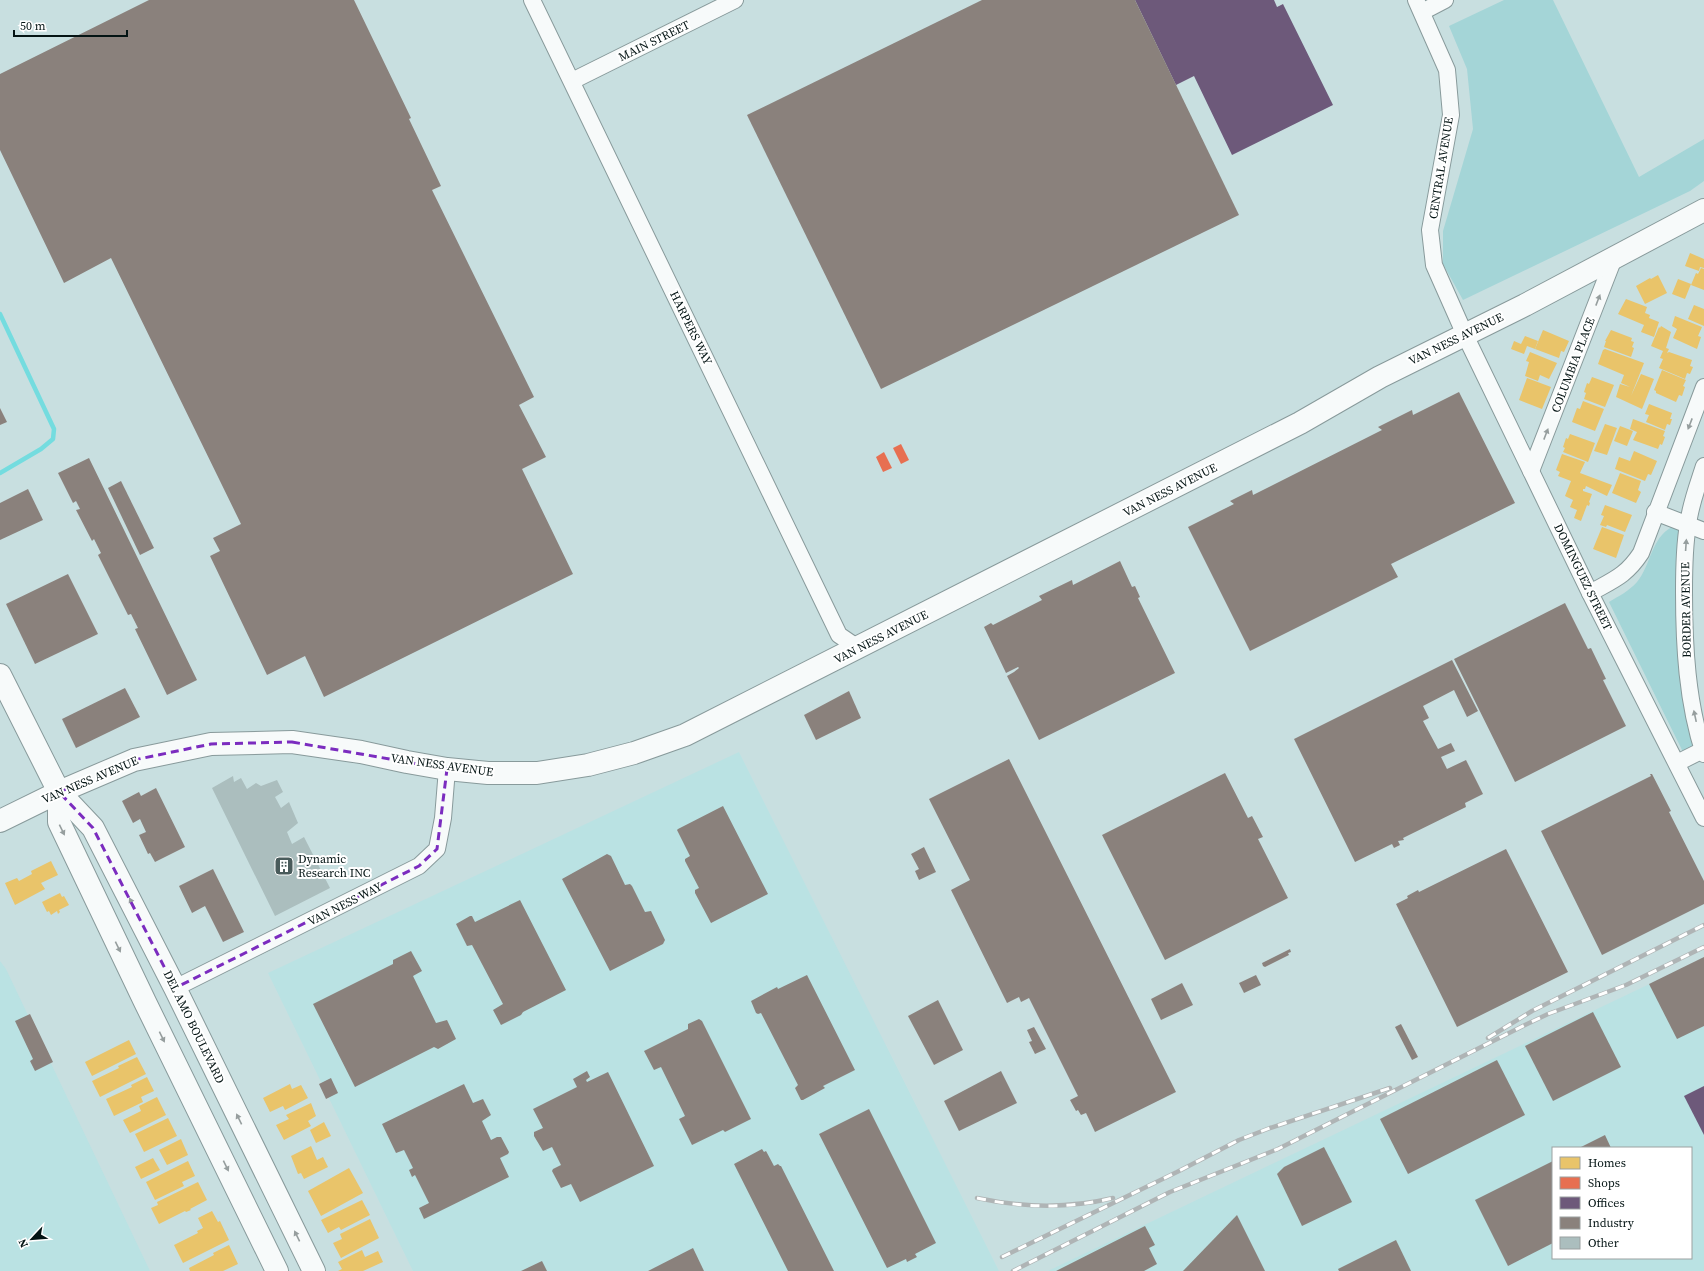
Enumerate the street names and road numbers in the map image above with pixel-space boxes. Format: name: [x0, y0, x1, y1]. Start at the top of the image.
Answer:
street label: MAIN STREET: [616, 16, 693, 65]
street label: CENTRAL AVENUE: [1425, 116, 1457, 220]
street label: HARPERS WAY: [666, 288, 716, 368]
street label: VAN NESS AVENUE: [1406, 309, 1506, 369]
street label: COLUMBIA PLACE: [1547, 315, 1599, 415]
street label: VAN NESS AVENUE: [1120, 459, 1220, 521]
street label: DOMINGUEZ STREET: [1550, 521, 1616, 634]
street label: BORDER AVENUE: [1677, 562, 1695, 658]
street label: VAN NESS AVENUE: [831, 606, 931, 668]
street label: VAN NESS AVENUE: [390, 750, 494, 780]
street label: VAN NESS AVENUE: [39, 752, 141, 808]
street label: VAN NESS WAY: [305, 878, 385, 930]
street label: DEL AMO BOULEVARD: [160, 968, 228, 1086]

